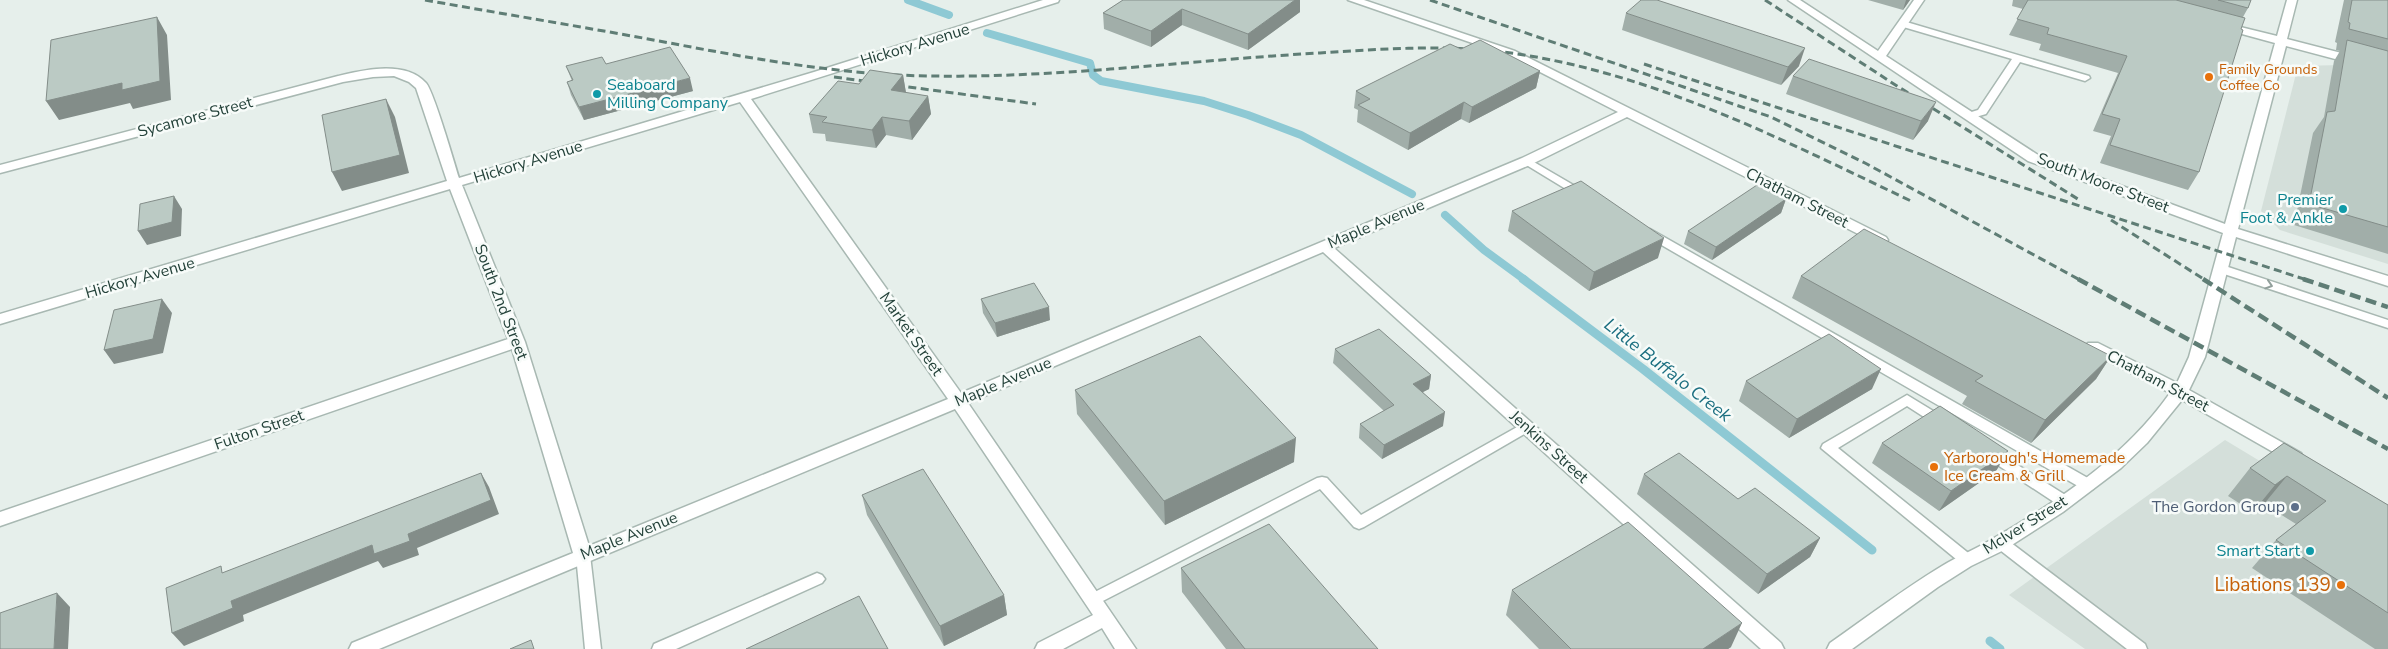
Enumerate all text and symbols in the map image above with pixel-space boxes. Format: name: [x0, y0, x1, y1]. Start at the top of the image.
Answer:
street label: Hickory Avenue: [858, 18, 972, 72]
place label: Family Grounds Coffee Co: [2219, 60, 2318, 95]
marker: Family Grounds Coffee Co: [2203, 71, 2215, 83]
place label: Seaboard Milling Company: [607, 74, 729, 114]
marker: Seaboard Milling Company: [591, 88, 603, 100]
street label: Sycamore Street: [135, 91, 255, 143]
street label: Hickory Avenue: [471, 135, 585, 189]
street label: South Moore Street: [2034, 148, 2173, 218]
street label: Chatham Street: [1742, 163, 1853, 234]
place label: Premier Foot & Ankle: [2240, 189, 2333, 229]
street label: Maple Avenue: [1324, 194, 1428, 254]
marker: Premier Foot & Ankle: [2337, 203, 2349, 215]
street label: South 2nd Street: [469, 241, 533, 363]
street label: Hickory Avenue: [83, 252, 197, 304]
one-way arrow: [2264, 279, 2272, 289]
street label: Market Street: [874, 288, 948, 381]
water label: Little Buffalo Creek: [1599, 313, 1737, 428]
street label: Chatham Street: [2103, 345, 2213, 417]
street label: Maple Avenue: [951, 352, 1055, 412]
street label: Fulton Street: [211, 404, 307, 456]
street label: Jenkins Street: [1504, 405, 1593, 489]
place label: Yarborough's Homemade Ice Cream & Grill: [1943, 447, 2125, 487]
marker: Yarborough's Homemade Ice Cream & Grill: [1928, 461, 1940, 473]
street label: McIver Street: [1979, 490, 2072, 560]
place label: The Gordon Group: [2152, 496, 2285, 518]
marker: The Gordon Group: [2289, 501, 2301, 513]
street label: Maple Avenue: [577, 506, 681, 566]
place label: Smart Start: [2216, 540, 2300, 562]
marker: Smart Start: [2304, 545, 2316, 557]
place label: Libations 139: [2214, 572, 2331, 598]
marker: Libations 139: [2335, 579, 2347, 591]

